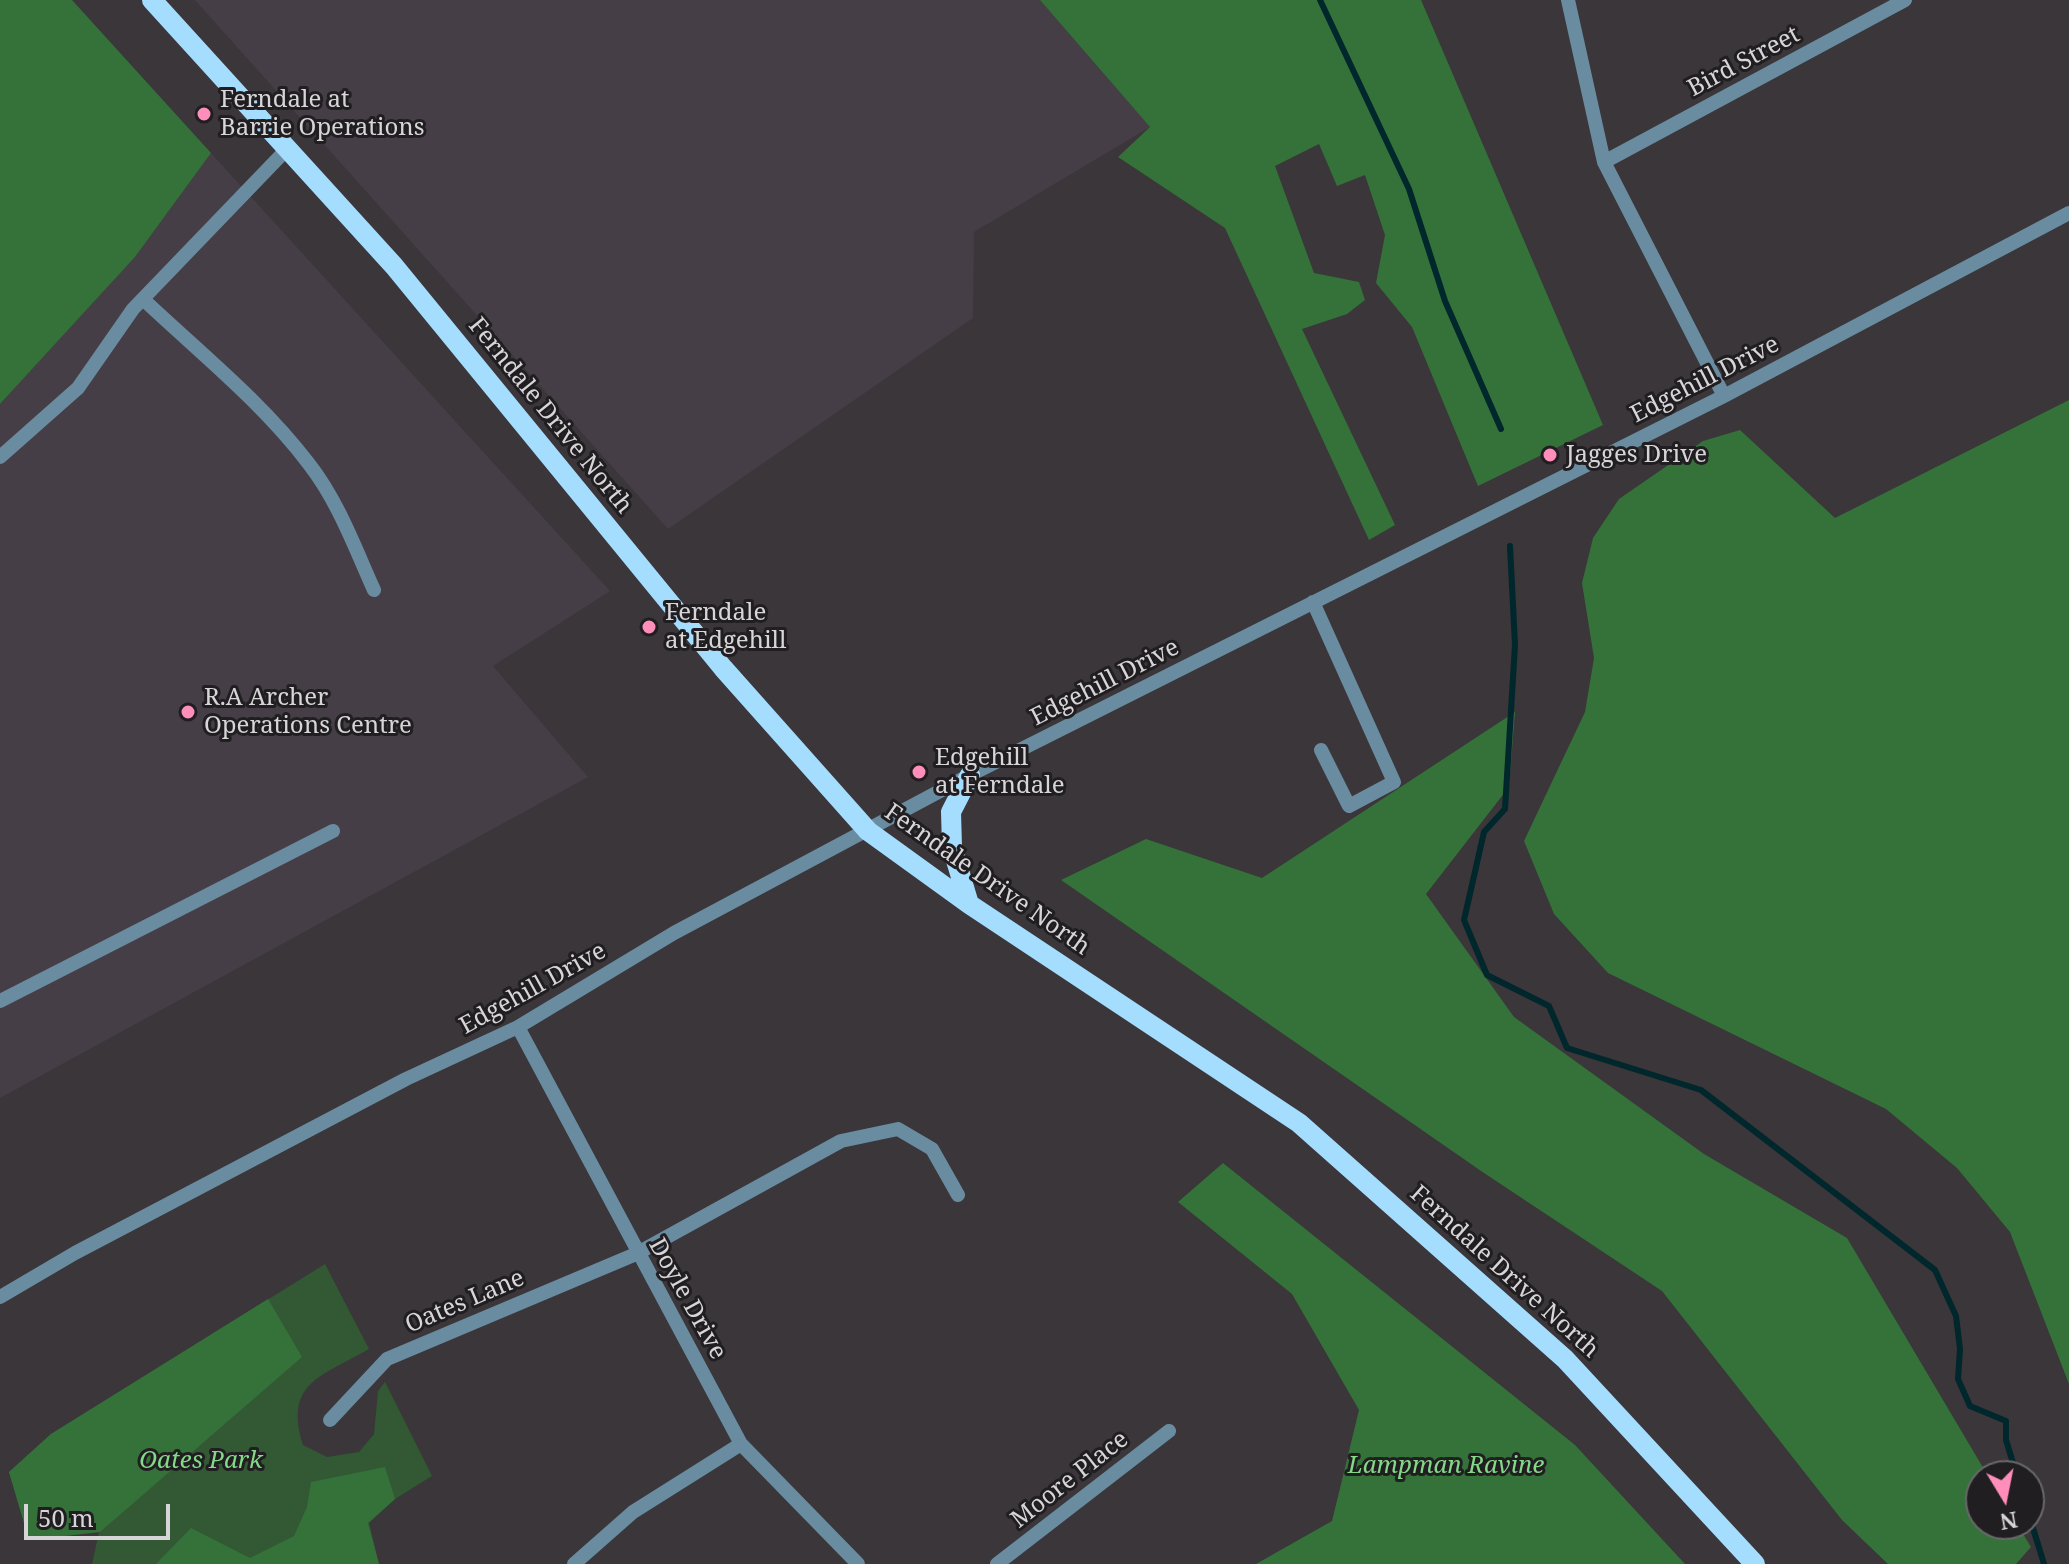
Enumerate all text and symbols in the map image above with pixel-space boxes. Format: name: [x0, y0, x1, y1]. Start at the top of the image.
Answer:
street label: Bird Street: [1683, 21, 1805, 103]
place label: Ferndale at Barrie Operations: [220, 86, 425, 142]
marker: Ferndale at Barrie Operations: [195, 105, 213, 123]
street label: Ferndale Drive North: [462, 312, 638, 520]
street label: Edgehill Drive: [1626, 330, 1784, 430]
place label: Jagges Drive: [1566, 441, 1707, 469]
marker: Jagges Drive: [1541, 446, 1559, 464]
place label: Ferndale at Edgehill: [665, 599, 786, 655]
marker: Ferndale at Edgehill: [640, 618, 658, 636]
street label: Edgehill Drive: [1026, 633, 1184, 733]
place label: R.A Archer Operations Centre: [204, 684, 412, 740]
marker: R.A Archer Operations Centre: [179, 703, 197, 721]
place label: Edgehill at Ferndale: [935, 744, 1065, 800]
marker: Edgehill at Ferndale: [910, 763, 928, 781]
street label: Ferndale Drive North: [879, 798, 1095, 962]
street label: Edgehill Drive: [455, 937, 611, 1041]
street label: Ferndale Drive North: [1404, 1180, 1604, 1364]
street label: Doyle Drive: [642, 1233, 732, 1365]
street label: Oates Lane: [401, 1264, 529, 1340]
street label: Moore Place: [1006, 1425, 1134, 1535]
park label: Oates Park: [139, 1447, 263, 1475]
park label: Lampman Ravine: [1348, 1452, 1544, 1480]
north arrow: [1965, 1460, 2045, 1540]
scale bar: [28, 1488, 174, 1538]
text: 50 m: [38, 1501, 94, 1534]
text: N: [1998, 1505, 2020, 1538]

